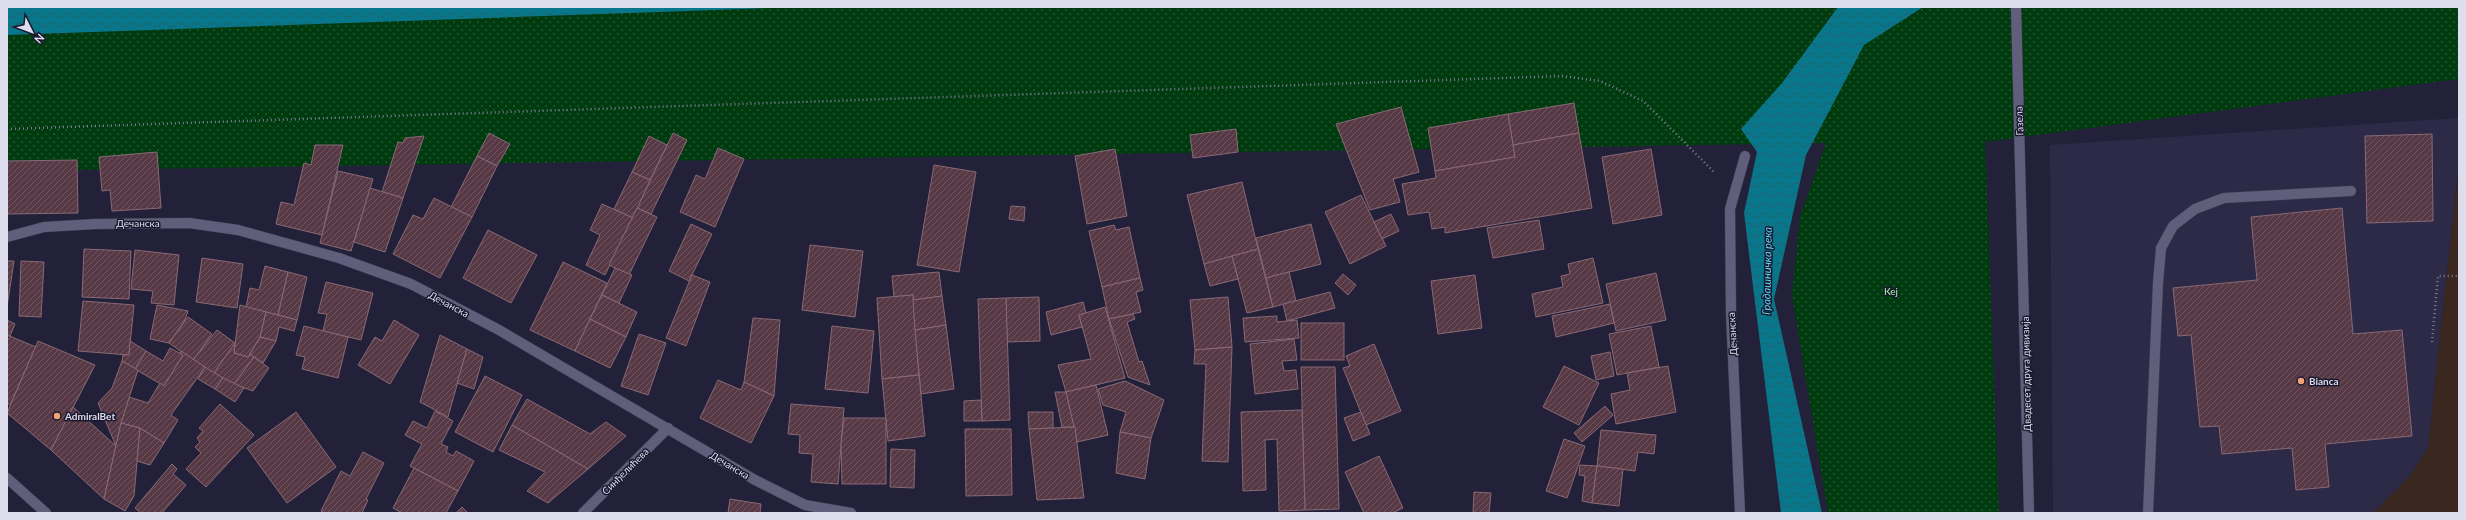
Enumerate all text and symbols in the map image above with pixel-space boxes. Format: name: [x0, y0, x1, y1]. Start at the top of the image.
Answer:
north arrow: [12, 12, 52, 52]
text: N: [32, 32, 47, 47]
street label: Газела: [2012, 106, 2026, 136]
street label: Дечанска: [116, 217, 160, 229]
water label: Градашничка река: [1759, 227, 1774, 315]
park label: Кеј: [1884, 285, 1898, 297]
street label: Дечанска: [427, 288, 471, 320]
street label: Дечанска: [1725, 312, 1739, 356]
street label: Двадесет друга дивизија: [2019, 316, 2033, 432]
place label: Bianca: [2309, 375, 2339, 387]
marker: Bianca: [2296, 376, 2306, 386]
place label: AdmiralBet: [64, 410, 115, 422]
marker: AdmiralBet: [52, 411, 62, 421]
street label: Синђелићева: [599, 445, 651, 497]
street label: Дечанска: [708, 449, 752, 481]

